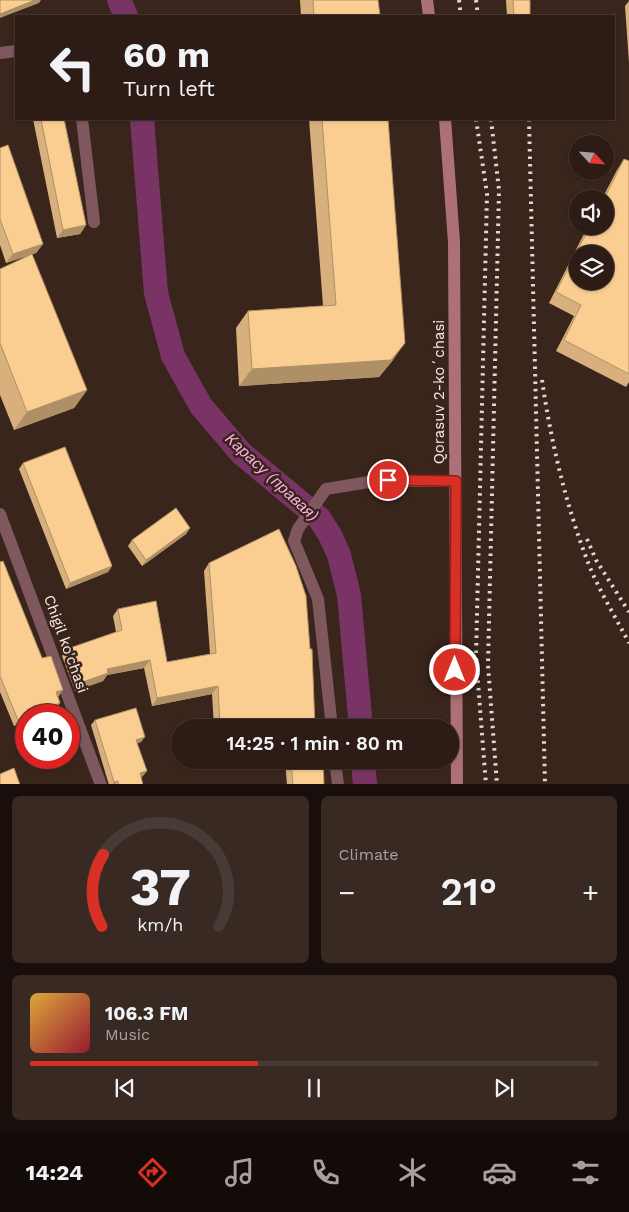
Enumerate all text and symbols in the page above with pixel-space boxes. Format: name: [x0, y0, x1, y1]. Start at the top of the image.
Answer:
text: 60 m: [123, 34, 210, 76]
icon: left: [40, 35, 105, 100]
text: Turn left: [123, 76, 215, 101]
north arrow: [569, 135, 614, 180]
map controls: [569, 135, 614, 290]
button: sound: [569, 190, 614, 235]
button: layers: [569, 245, 614, 290]
street label: Qorasuv 2-koʻchasi: [430, 320, 448, 464]
water label: Карасу (правая): [222, 429, 322, 525]
pin: [367, 459, 409, 501]
icon: arrive: [374, 466, 402, 494]
street label: Chigil ko'chasi: [40, 593, 92, 695]
position arrow: [428, 643, 480, 695]
speed limit sign: 40: [15, 704, 80, 769]
text: 14:25 · 1 min · 80 m: [226, 732, 404, 755]
text: Climate: [339, 845, 399, 864]
text: 37: [130, 857, 191, 918]
text: 21°: [440, 870, 497, 914]
text: −: [339, 876, 355, 909]
text: +: [582, 876, 599, 909]
text: km/h: [137, 914, 183, 935]
text: 106.3 FM: [105, 1002, 188, 1025]
text: Music: [105, 1025, 150, 1044]
icon: previous: [111, 1074, 139, 1102]
icon: pause: [300, 1074, 328, 1102]
icon: next: [490, 1074, 518, 1102]
icon: directions: [135, 1155, 170, 1190]
icon: music: [222, 1155, 257, 1190]
icon: phone: [308, 1155, 343, 1190]
icon: climate: [395, 1155, 430, 1190]
icon: car: [482, 1155, 517, 1190]
icon: filters: [568, 1155, 603, 1190]
text: 14:24: [26, 1160, 83, 1185]

